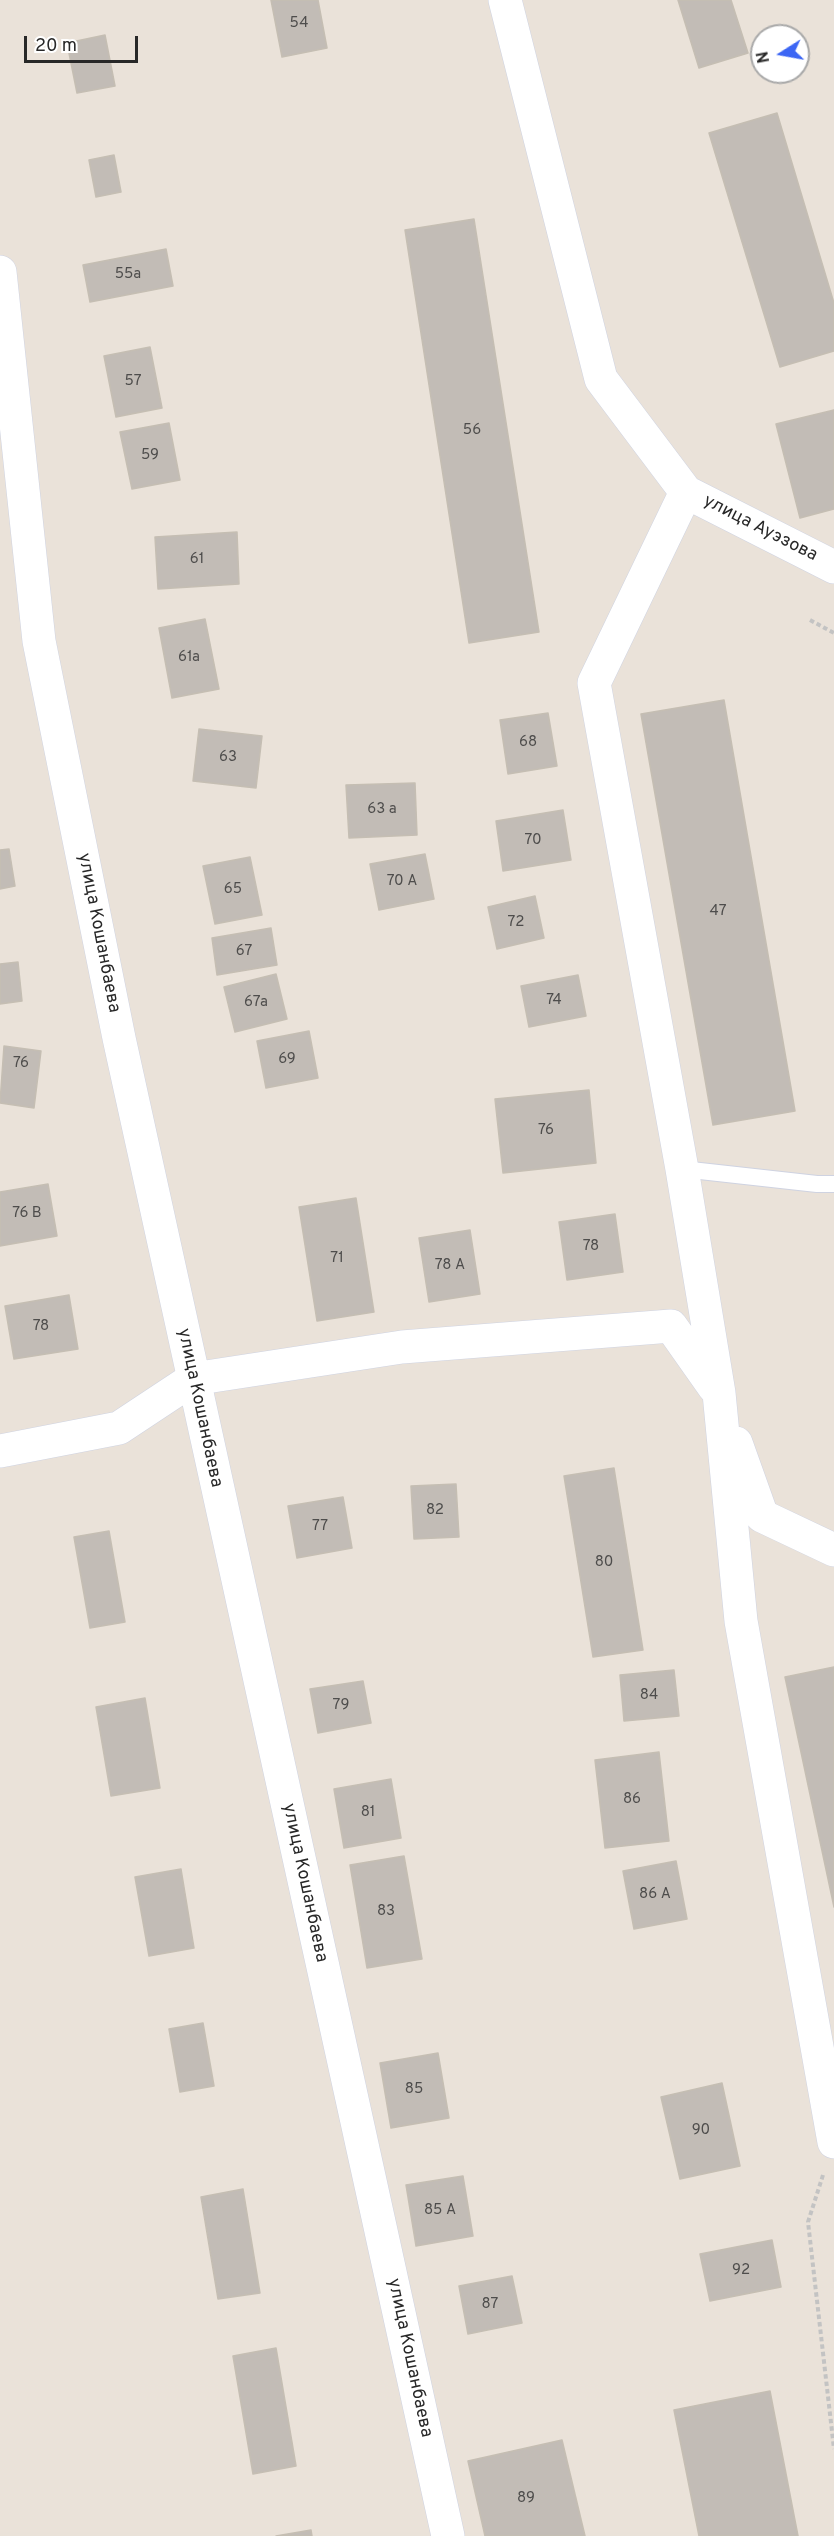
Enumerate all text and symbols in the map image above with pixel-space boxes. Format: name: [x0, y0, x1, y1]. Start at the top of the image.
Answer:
house number: 54: [290, 15, 308, 33]
scale bar: [27, 24, 141, 62]
north arrow: [750, 24, 810, 84]
text: 20 m: [35, 35, 77, 58]
text: N: [753, 50, 775, 65]
house number: 55а: [115, 266, 141, 284]
house number: 57: [125, 373, 141, 391]
house number: 56: [463, 422, 481, 440]
house number: 59: [141, 447, 159, 465]
street label: улица Ауэзова: [699, 491, 821, 567]
house number: 61: [190, 551, 204, 569]
house number: 61а: [178, 649, 200, 667]
house number: 68: [519, 734, 537, 752]
house number: 63: [219, 749, 237, 767]
house number: 63 а: [367, 801, 397, 819]
house number: 70: [524, 832, 542, 850]
street label: улица Кошанбаева: [72, 851, 124, 1015]
house number: 70 А: [387, 873, 417, 891]
house number: 65: [224, 881, 242, 899]
house number: 47: [710, 903, 726, 921]
house number: 72: [508, 914, 524, 932]
house number: 67: [236, 943, 252, 961]
house number: 74: [546, 992, 562, 1010]
house number: 67а: [244, 994, 268, 1012]
house number: 69: [278, 1051, 296, 1069]
house number: 76: [13, 1055, 29, 1073]
house number: 76: [538, 1122, 554, 1140]
house number: 76 В: [12, 1205, 42, 1223]
house number: 78: [583, 1238, 599, 1256]
house number: 71: [330, 1250, 344, 1268]
house number: 78 А: [435, 1257, 465, 1275]
house number: 78: [33, 1318, 49, 1336]
street label: улица Кошанбаева: [172, 1327, 226, 1489]
house number: 82: [426, 1502, 444, 1520]
house number: 77: [312, 1518, 328, 1536]
house number: 80: [595, 1554, 613, 1572]
house number: 84: [640, 1687, 658, 1705]
house number: 79: [333, 1697, 349, 1715]
house number: 86: [623, 1791, 641, 1809]
street label: улица Кошанбаева: [277, 1802, 331, 1964]
house number: 81: [361, 1804, 375, 1822]
house number: 86 А: [639, 1886, 671, 1904]
house number: 83: [377, 1903, 395, 1921]
house number: 85: [405, 2081, 423, 2099]
house number: 90: [692, 2122, 710, 2140]
house number: 85 А: [424, 2202, 456, 2220]
house number: 92: [732, 2262, 750, 2280]
street label: улица Кошанбаева: [382, 2277, 436, 2439]
house number: 87: [482, 2296, 498, 2314]
house number: 89: [517, 2490, 535, 2508]

